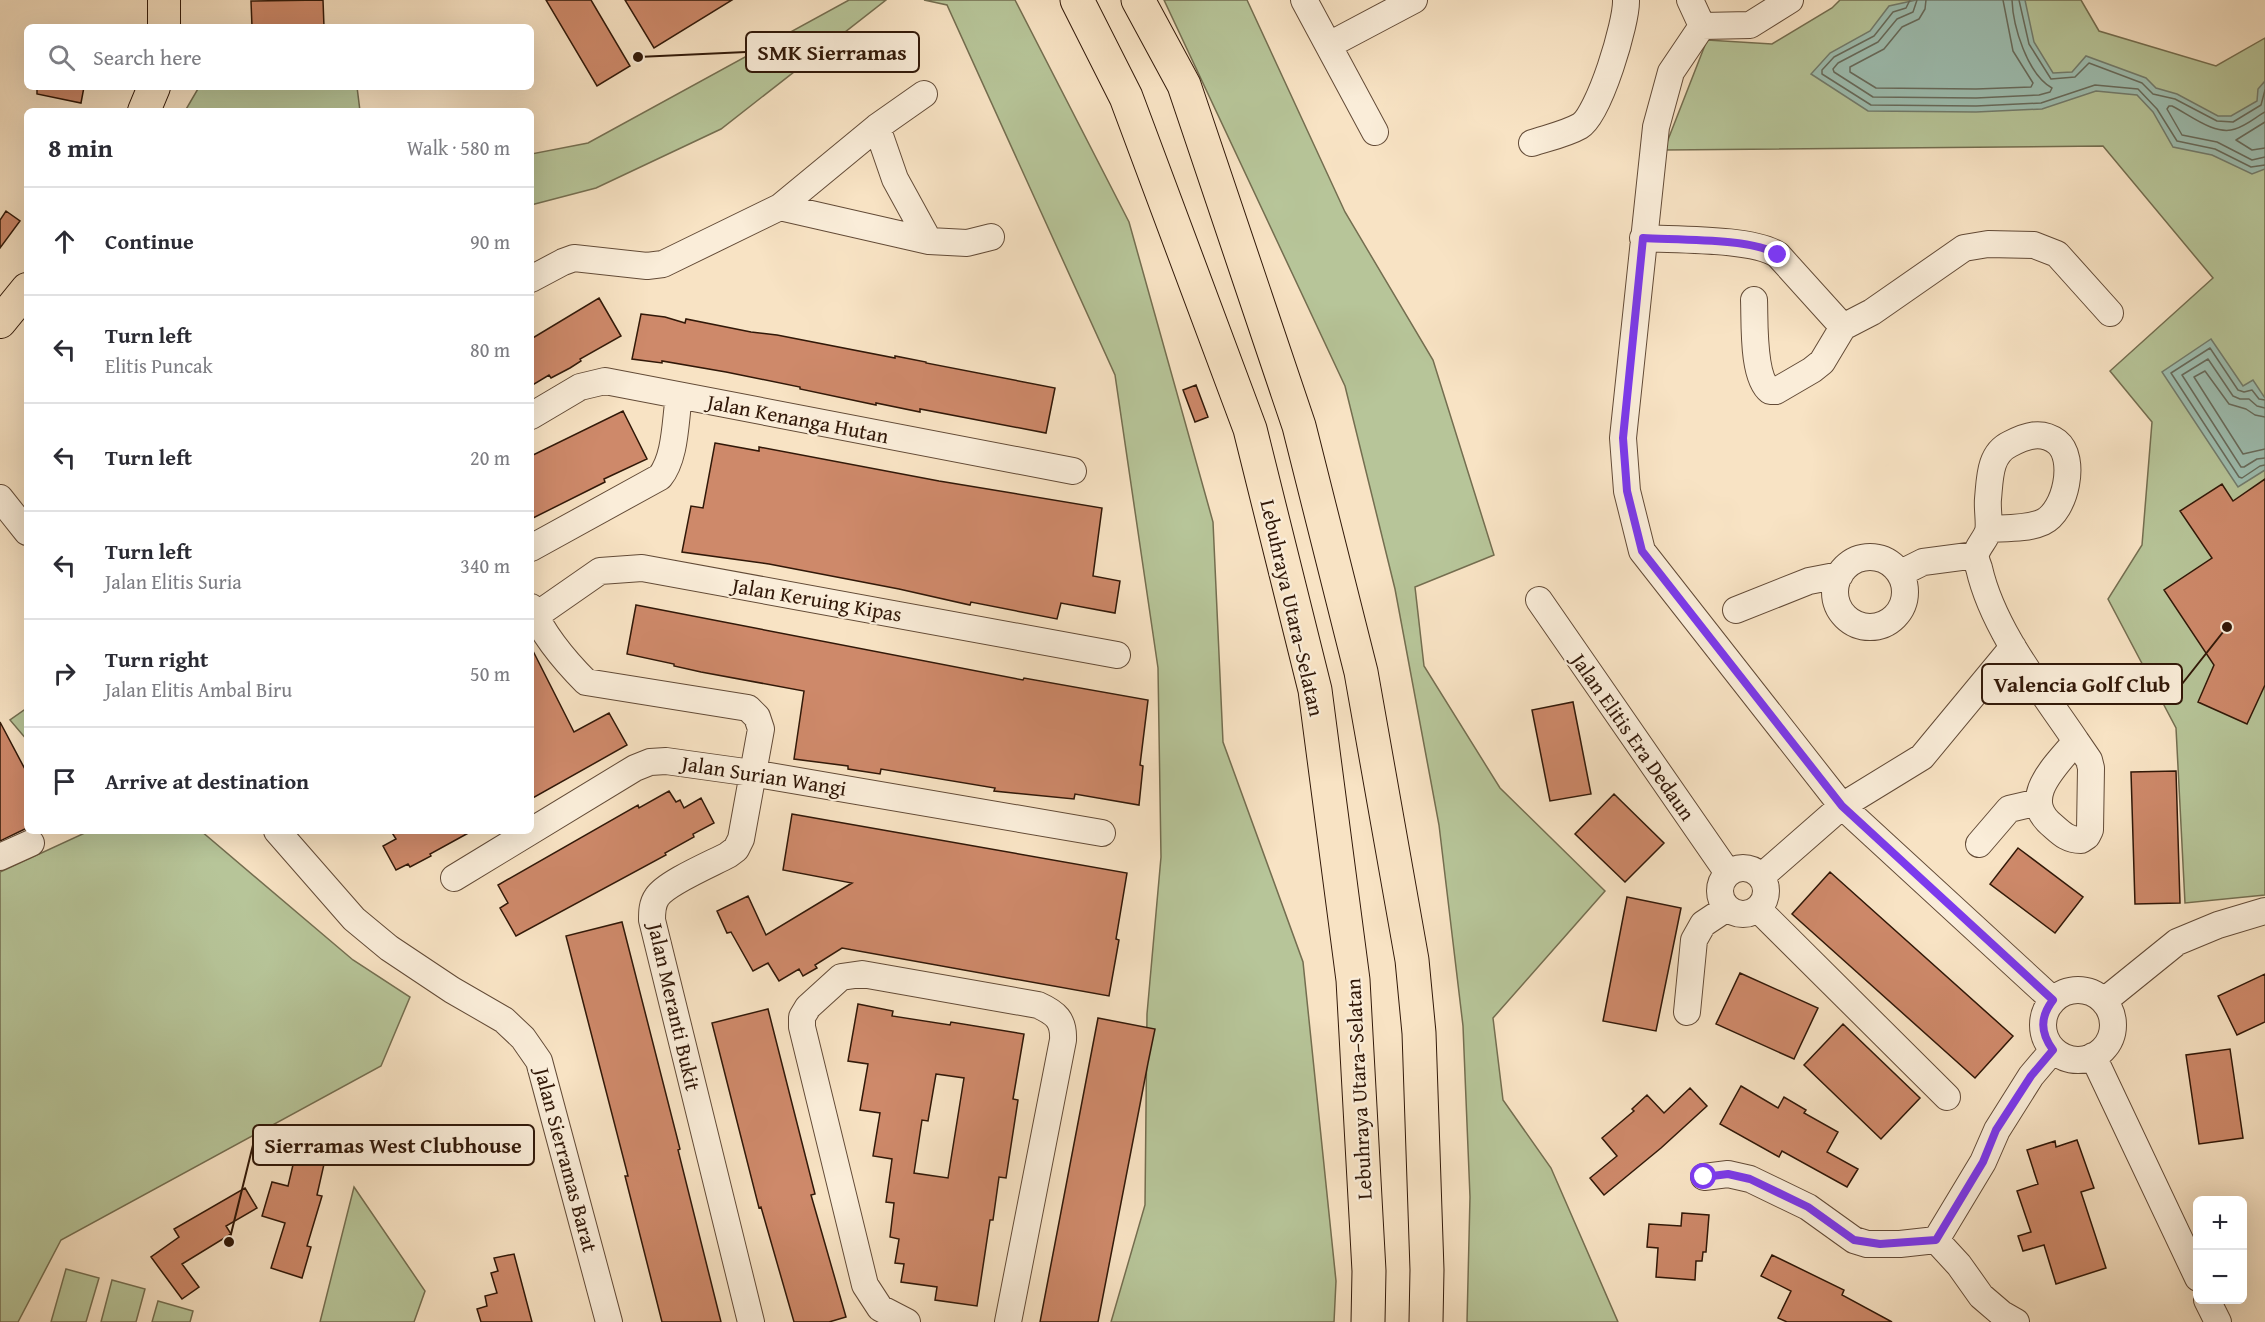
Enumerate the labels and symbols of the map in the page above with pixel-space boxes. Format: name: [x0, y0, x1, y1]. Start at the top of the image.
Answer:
callout: SMK Sierramas: [746, 32, 919, 72]
text: SMK Sierramas: [757, 36, 907, 68]
route end: [1764, 241, 1790, 267]
street label: Jalan Kenanga Hutan: [702, 385, 892, 451]
street label: Lebuhraya Utara–Selatan: [1252, 496, 1333, 720]
street label: Jalan Keruing Kipas: [727, 569, 904, 630]
street label: Jalan Elitis Era Dedaun: [1562, 644, 1703, 827]
callout: Valencia Golf Club: [1982, 664, 2182, 704]
text: Valencia Golf Club: [1994, 668, 2170, 700]
street label: Jalan Surian Wangi: [677, 747, 849, 804]
street label: Jalan Meranti Bukit: [639, 917, 709, 1094]
street label: Lebuhraya Utara–Selatan: [1337, 977, 1380, 1201]
street label: Jalan Sierramas Barat: [526, 1061, 606, 1256]
callout: Sierramas West Clubhouse: [253, 1125, 534, 1165]
text: Sierramas West Clubhouse: [264, 1129, 522, 1161]
route start: [1690, 1163, 1716, 1189]

